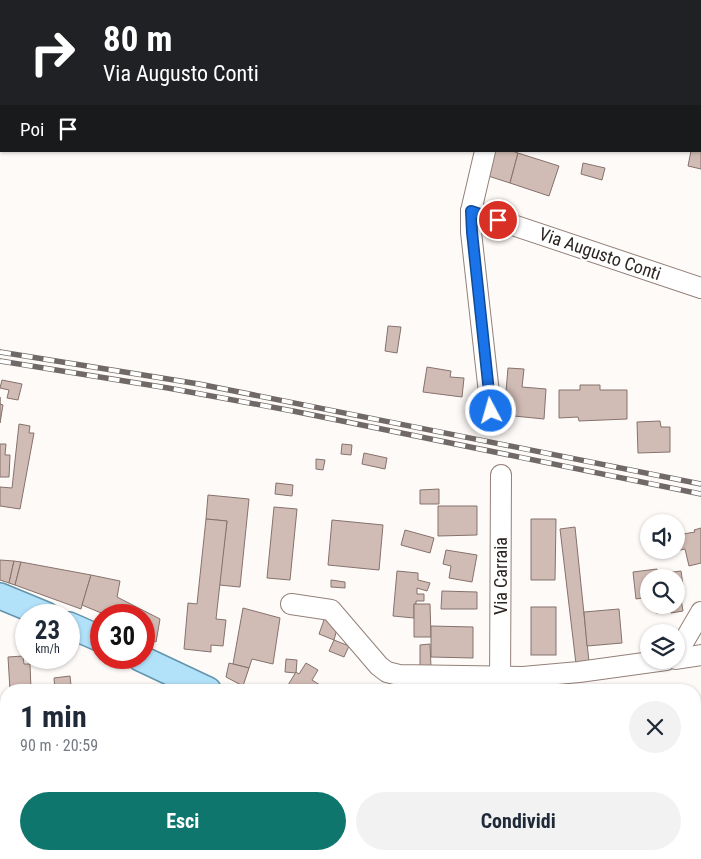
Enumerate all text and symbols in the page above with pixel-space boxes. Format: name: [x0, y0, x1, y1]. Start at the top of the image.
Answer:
text: 80 m: [103, 19, 172, 60]
icon: right: [20, 20, 85, 85]
text: Via Augusto Conti: [103, 61, 259, 86]
icon: arrive: [54, 115, 82, 143]
text: Poi: [20, 118, 44, 141]
pin: [477, 199, 519, 241]
icon: arrive: [484, 206, 512, 234]
street label: Via Augusto Conti: [536, 223, 664, 284]
position arrow: [464, 384, 516, 436]
map controls: [640, 514, 685, 669]
button: sound: [640, 514, 685, 559]
street label: Via Carraia: [490, 537, 511, 615]
button: search: [640, 569, 685, 614]
speed limit sign: 30: [90, 604, 155, 669]
text: 23: [35, 616, 60, 645]
button: layers: [640, 624, 685, 669]
text: km/h: [35, 642, 60, 656]
text: 1 min: [20, 699, 87, 734]
button: close: [629, 701, 681, 753]
text: 90 m · 20:59: [20, 736, 98, 755]
button: Esci: [20, 792, 346, 850]
button: Condividi: [356, 792, 681, 850]

